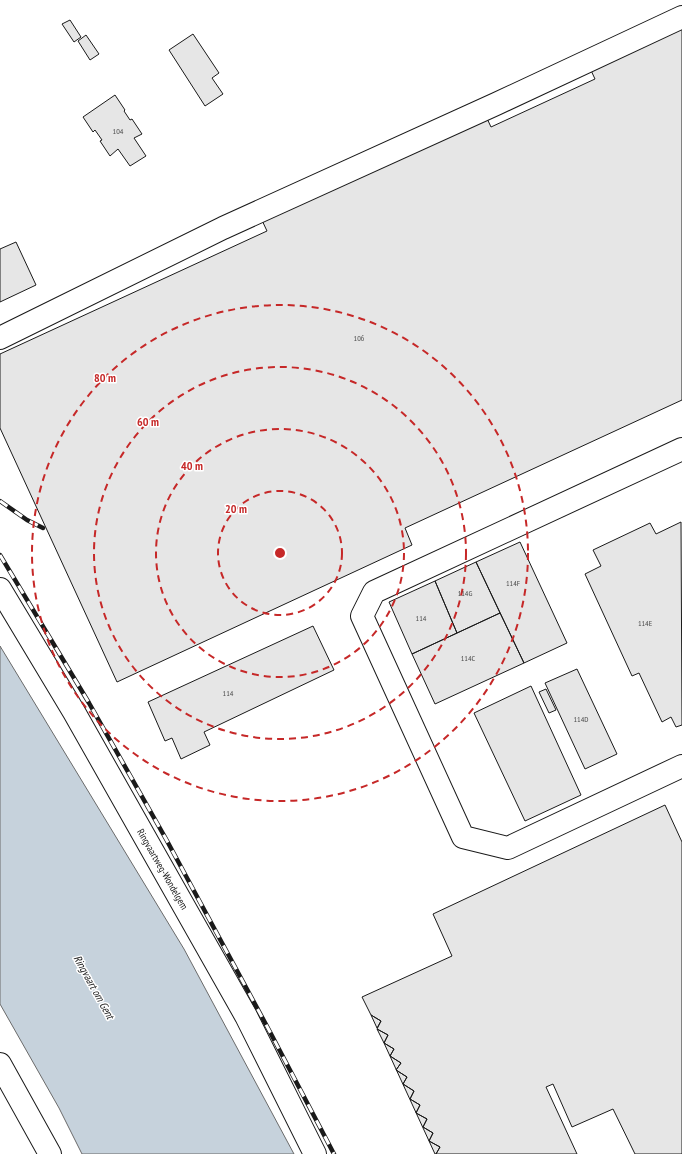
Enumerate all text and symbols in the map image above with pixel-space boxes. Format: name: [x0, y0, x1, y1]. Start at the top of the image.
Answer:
house number: 104: [113, 126, 124, 136]
house number: 106: [354, 333, 365, 343]
text: 80 m: [94, 370, 116, 385]
text: 60 m: [137, 414, 159, 429]
text: 40 m: [181, 458, 203, 473]
text: 20 m: [225, 501, 247, 516]
centre of rings: [273, 546, 287, 560]
house number: 114F: [506, 578, 520, 588]
house number: 114G: [458, 588, 472, 598]
house number: 114: [416, 613, 427, 623]
house number: 114E: [638, 618, 653, 628]
house number: 114C: [461, 653, 476, 663]
house number: 114: [223, 688, 234, 698]
house number: 114D: [574, 714, 589, 724]
street label: Ringvaartweg-Wondelgem: [134, 827, 191, 912]
water label: Ringvaart om Gent: [71, 953, 118, 1023]

